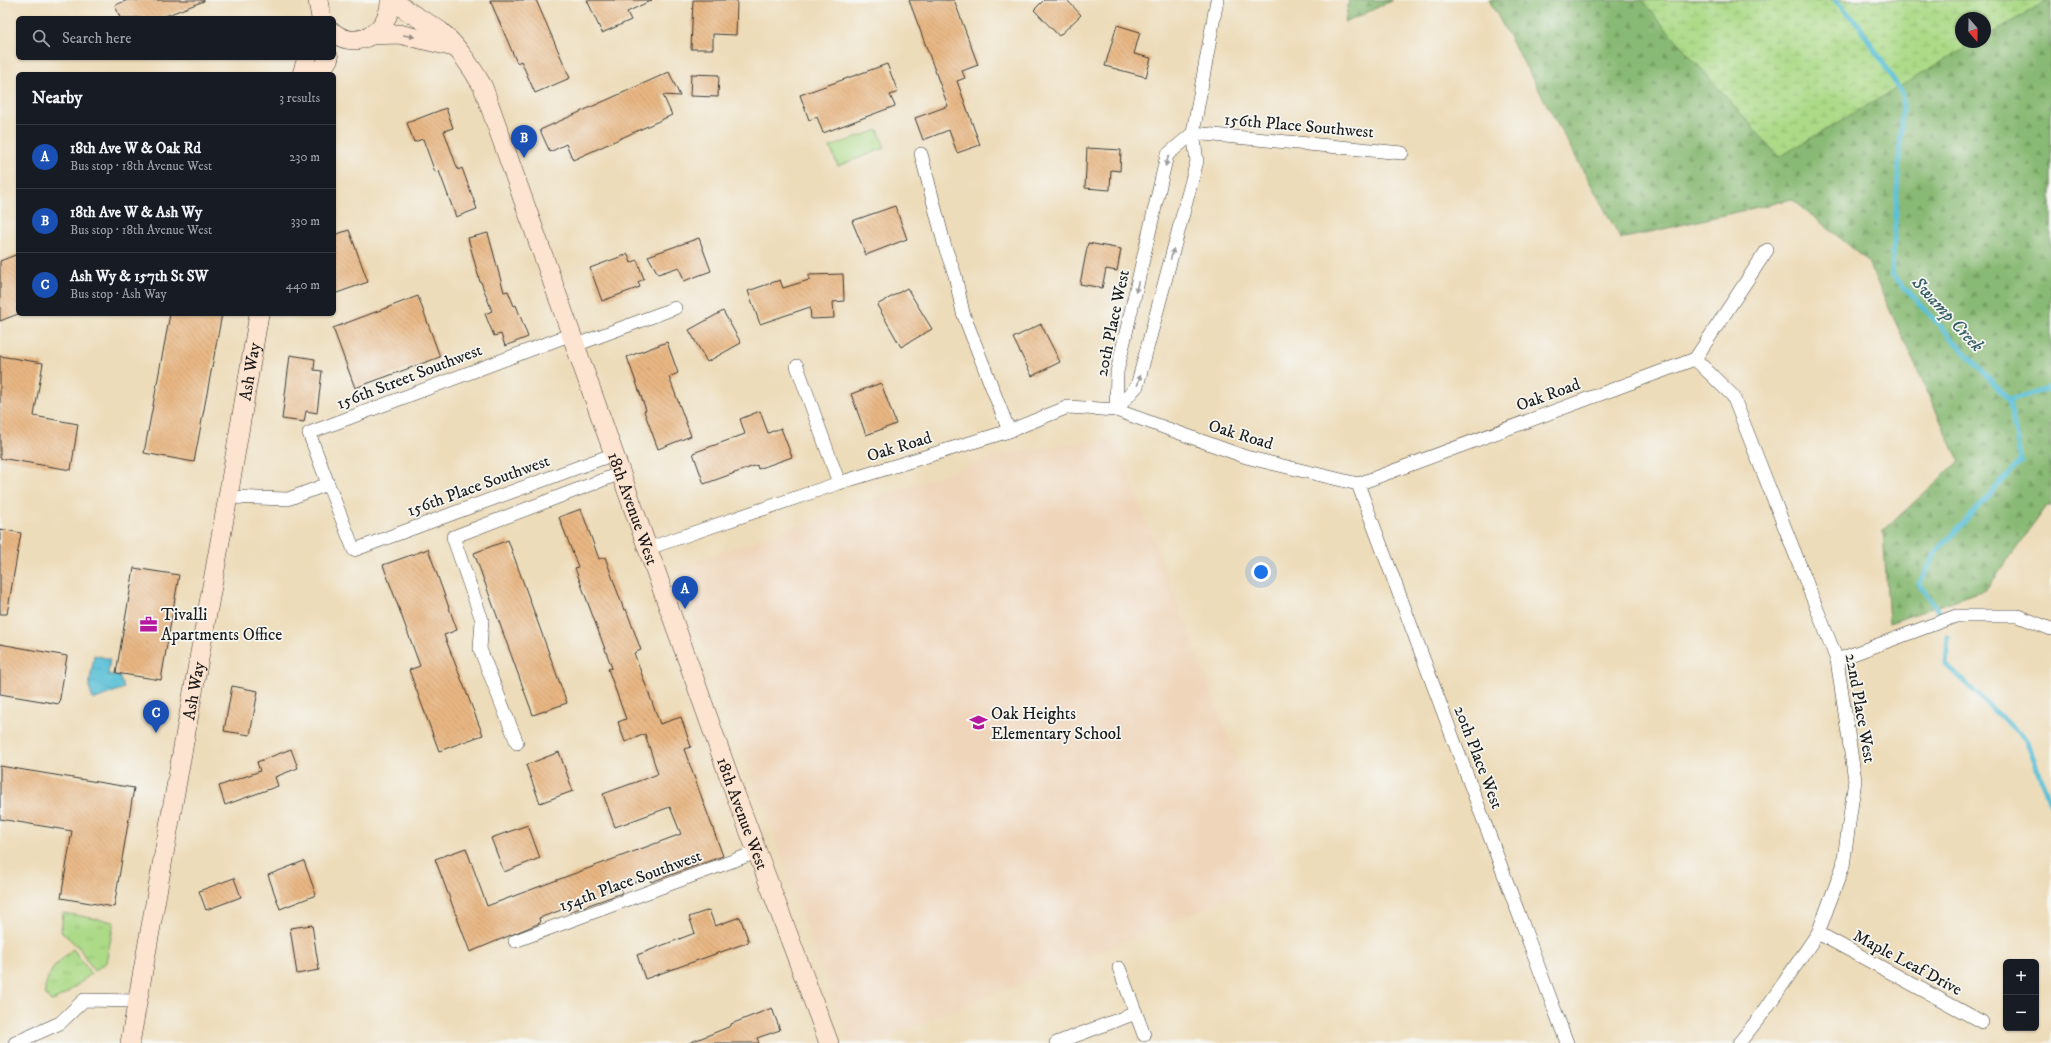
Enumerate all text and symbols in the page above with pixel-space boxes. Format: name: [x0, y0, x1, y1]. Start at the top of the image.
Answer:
north arrow: [1955, 12, 1991, 48]
search box: [16, 16, 336, 60]
icon: search: [30, 27, 52, 49]
text: Search here: [62, 29, 131, 48]
one-way arrow: [403, 33, 415, 39]
text: Nearby: [32, 87, 82, 109]
text: 3 results: [279, 90, 320, 106]
street label: 156th Place Southwest: [1223, 108, 1375, 144]
pin: B: [511, 125, 537, 158]
text: 18th Ave W & Oak Rd: [70, 139, 201, 158]
text: A: [41, 149, 49, 165]
text: 230 m: [289, 149, 320, 165]
one-way arrow: [1164, 155, 1170, 167]
text: Bus stop · 18th Avenue West: [70, 158, 212, 174]
text: 18th Ave W & Ash Wy: [70, 203, 202, 222]
text: B: [41, 213, 49, 229]
text: 330 m: [291, 213, 320, 229]
text: Bus stop · 18th Avenue West: [70, 222, 212, 238]
one-way arrow: [1169, 248, 1175, 260]
text: Ash Wy & 157th St SW: [70, 267, 208, 286]
street label: 20th Place West: [1091, 267, 1135, 379]
water label: Swamp Creek: [1906, 272, 1988, 357]
text: C: [41, 277, 49, 293]
text: 440 m: [285, 277, 320, 293]
one-way arrow: [1133, 281, 1139, 293]
text: Bus stop · Ash Way: [70, 286, 167, 302]
street label: 156th Street Southwest: [334, 339, 486, 415]
street label: Ash Way: [234, 340, 266, 403]
street label: Oak Road: [1513, 373, 1584, 417]
one-way arrow: [1136, 374, 1142, 386]
street label: Oak Road: [1206, 415, 1276, 455]
street label: Oak Road: [864, 427, 935, 467]
street label: 18th Avenue West: [602, 449, 663, 569]
street label: 156th Place Southwest: [404, 450, 553, 522]
your location: [1251, 562, 1271, 582]
pin: A: [672, 576, 698, 609]
place label: Tivalli Apartments Office: [161, 604, 282, 646]
office icon: Tivalli Apartments Office: [138, 614, 158, 634]
street label: 22nd Place West: [1840, 652, 1881, 765]
street label: Ash Way: [178, 659, 210, 722]
pin: C: [143, 700, 169, 733]
place label: Oak Heights Elementary School: [991, 703, 1121, 745]
street label: 20th Place West: [1448, 703, 1508, 812]
school or university icon: Oak Heights Elementary School: [968, 713, 988, 733]
street label: 18th Avenue West: [711, 754, 773, 874]
street label: 154th Place Southwest: [556, 845, 705, 917]
street label: Maple Leaf Drive: [1849, 925, 1966, 1001]
map controls: [2003, 959, 2039, 1031]
button: +: [2003, 959, 2039, 995]
button: −: [2003, 995, 2039, 1031]

